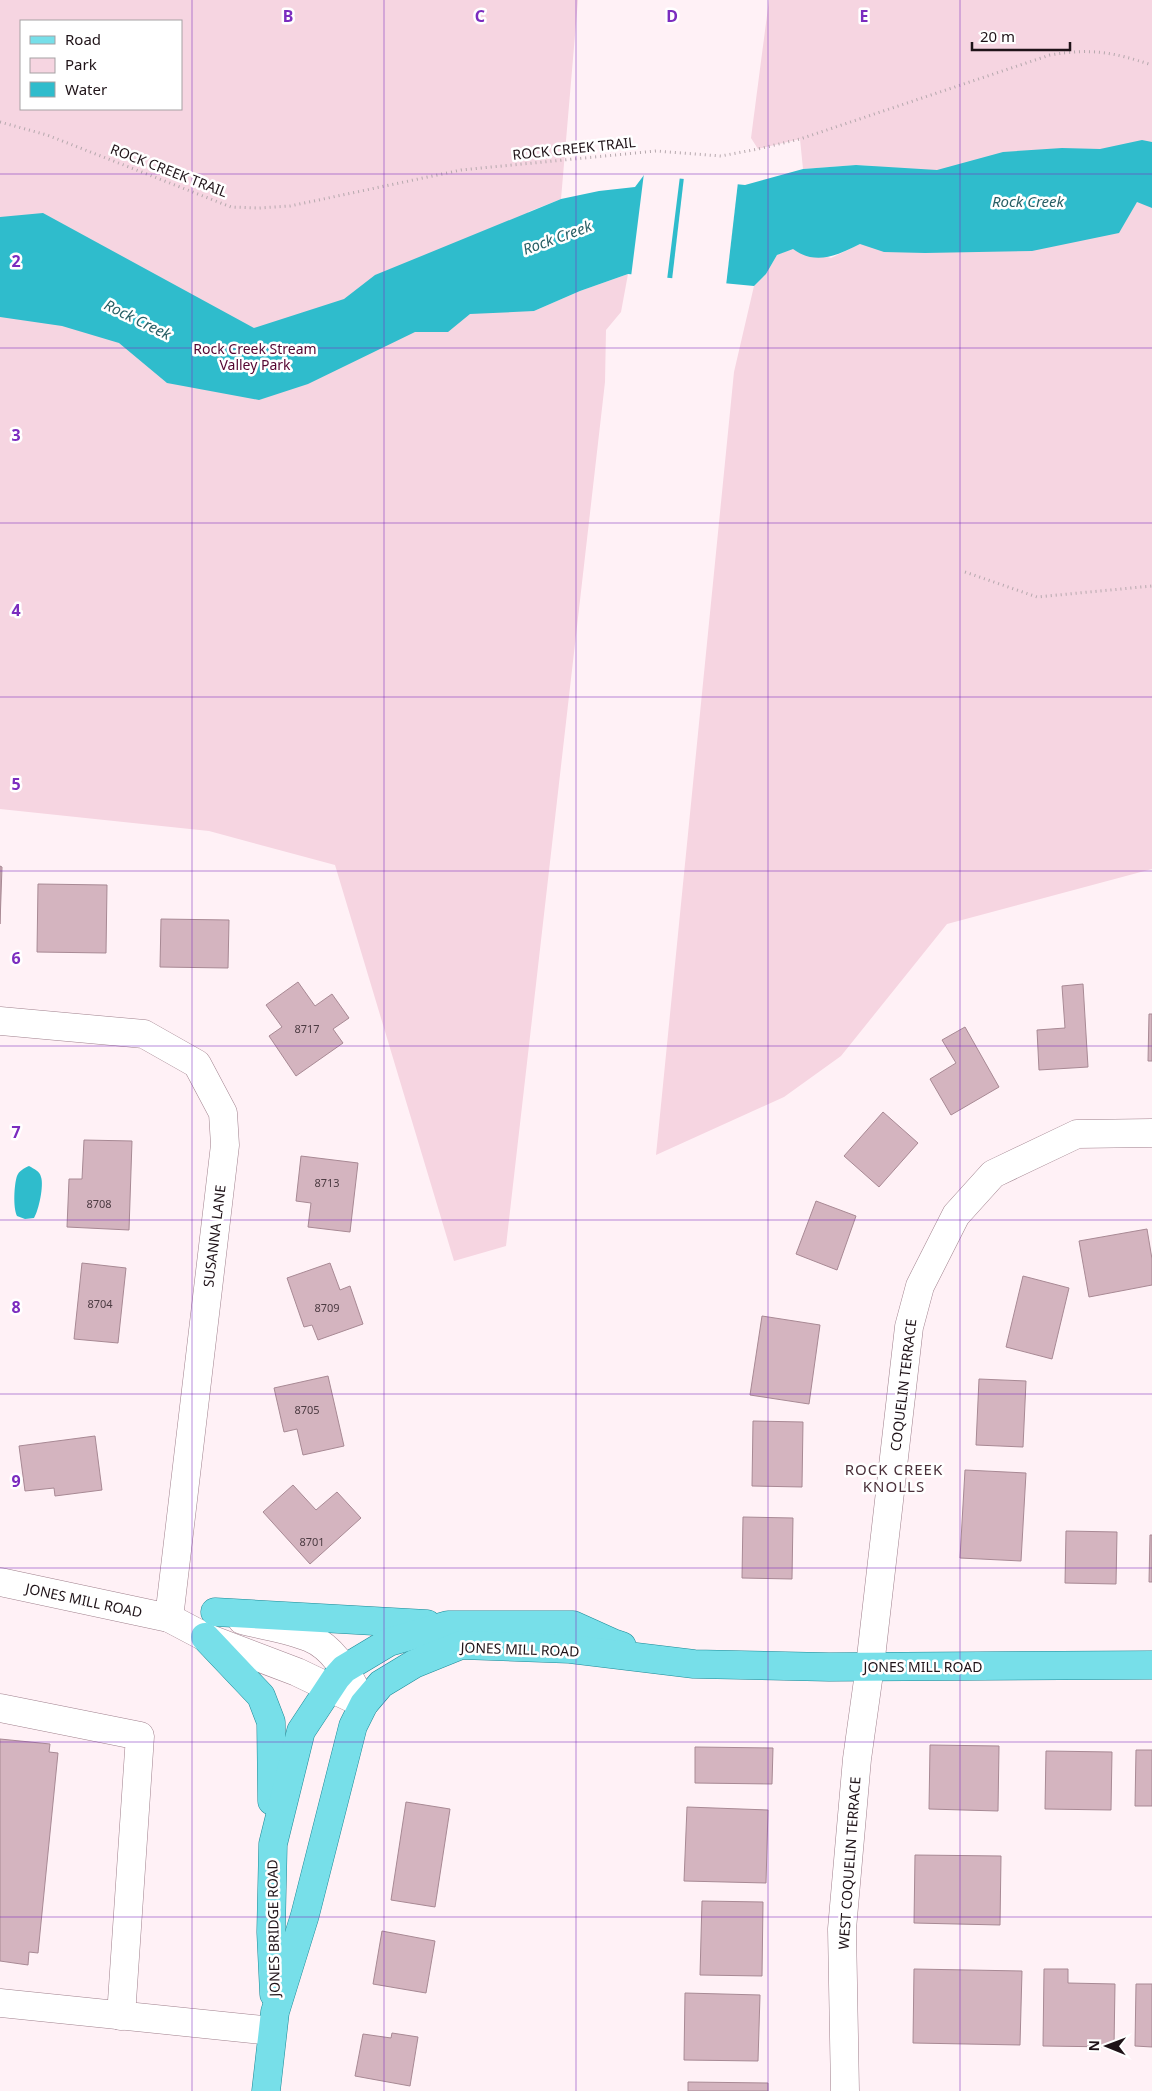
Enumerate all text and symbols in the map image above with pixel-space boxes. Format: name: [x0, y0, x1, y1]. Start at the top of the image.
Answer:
text: B: [283, 5, 293, 27]
text: C: [475, 5, 485, 27]
text: D: [666, 5, 678, 27]
text: E: [860, 5, 869, 27]
legend: [20, 20, 182, 110]
scale bar: [972, 20, 1070, 52]
text: 20 m: [980, 26, 1015, 46]
text: Road: [65, 29, 101, 49]
text: Park: [65, 54, 97, 74]
text: Water: [65, 79, 107, 99]
street label: ROCK CREEK TRAIL: [511, 132, 637, 164]
street label: ROCK CREEK TRAIL: [108, 139, 230, 201]
water label: Rock Creek: [992, 191, 1065, 211]
water label: Rock Creek: [520, 215, 595, 259]
text: 2: [11, 250, 21, 272]
water label: Rock Creek: [101, 294, 175, 344]
park label: Rock Creek Stream Valley Park: [193, 339, 317, 374]
text: 3: [11, 424, 21, 446]
text: 4: [11, 599, 21, 621]
text: 5: [11, 773, 21, 795]
text: 6: [11, 947, 21, 969]
house number: 8717: [294, 1021, 320, 1036]
text: 7: [11, 1121, 21, 1143]
house number: 8713: [314, 1175, 340, 1190]
street label: SUSANNA LANE: [198, 1184, 230, 1288]
house number: 8708: [86, 1196, 112, 1211]
text: 8: [11, 1296, 21, 1318]
house number: 8704: [87, 1296, 113, 1311]
house number: 8709: [314, 1300, 340, 1315]
street label: COQUELIN TERRACE: [885, 1318, 921, 1452]
house number: 8705: [294, 1402, 320, 1417]
district label: ROCK CREEK KNOLLS: [845, 1459, 943, 1496]
text: 9: [11, 1470, 21, 1492]
house number: 8701: [299, 1534, 325, 1549]
street label: JONES MILL ROAD: [22, 1578, 144, 1622]
street label: JONES MILL ROAD: [458, 1637, 580, 1661]
street label: JONES MILL ROAD: [862, 1657, 982, 1676]
street label: WEST COQUELIN TERRACE: [833, 1776, 865, 1950]
street label: JONES BRIDGE ROAD: [262, 1859, 284, 1999]
north arrow: [1082, 2021, 1132, 2071]
text: N: [1084, 2040, 1103, 2052]

